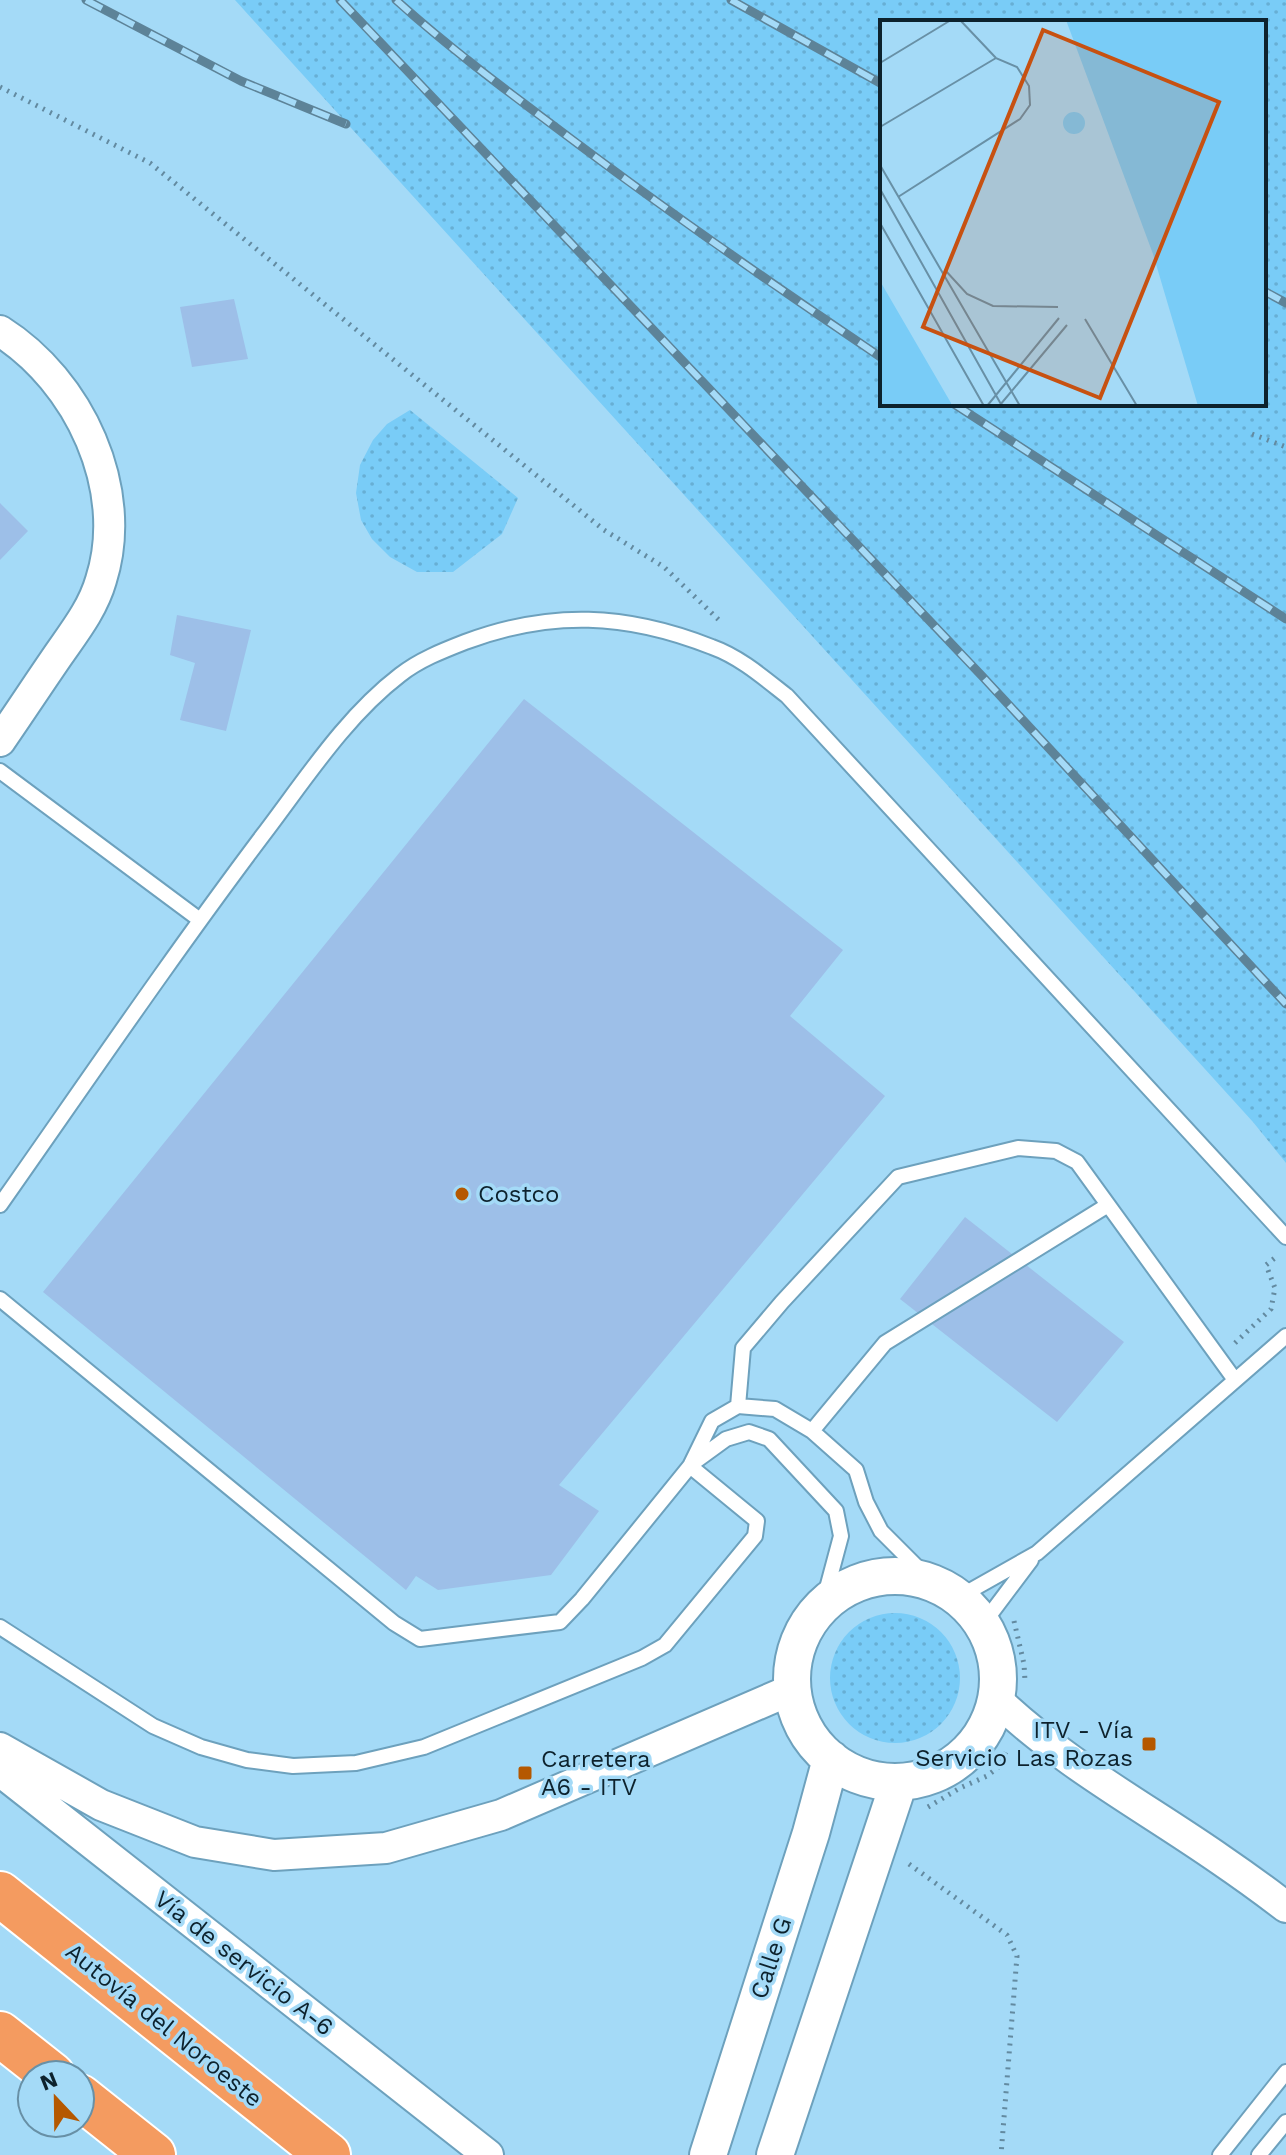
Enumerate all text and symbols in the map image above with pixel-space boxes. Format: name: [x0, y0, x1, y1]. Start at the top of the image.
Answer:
inset map: [880, 20, 1266, 406]
place label: Costco: [478, 1180, 559, 1208]
marker: Costco: [453, 1185, 471, 1203]
place label: ITV - Vía Servicio Las Rozas: [915, 1716, 1133, 1772]
marker: ITV - Vía Servicio Las Rozas: [1140, 1735, 1158, 1753]
place label: Carretera A6 - ITV: [541, 1745, 651, 1801]
marker: Carretera A6 - ITV: [516, 1764, 534, 1782]
street label: Vía de servicio A-6: [149, 1885, 339, 2041]
street label: Calle G: [745, 1914, 797, 2002]
street label: Autovía del Noroeste: [60, 1937, 268, 2113]
north arrow: [16, 2059, 96, 2139]
text: N: [36, 2066, 61, 2096]

